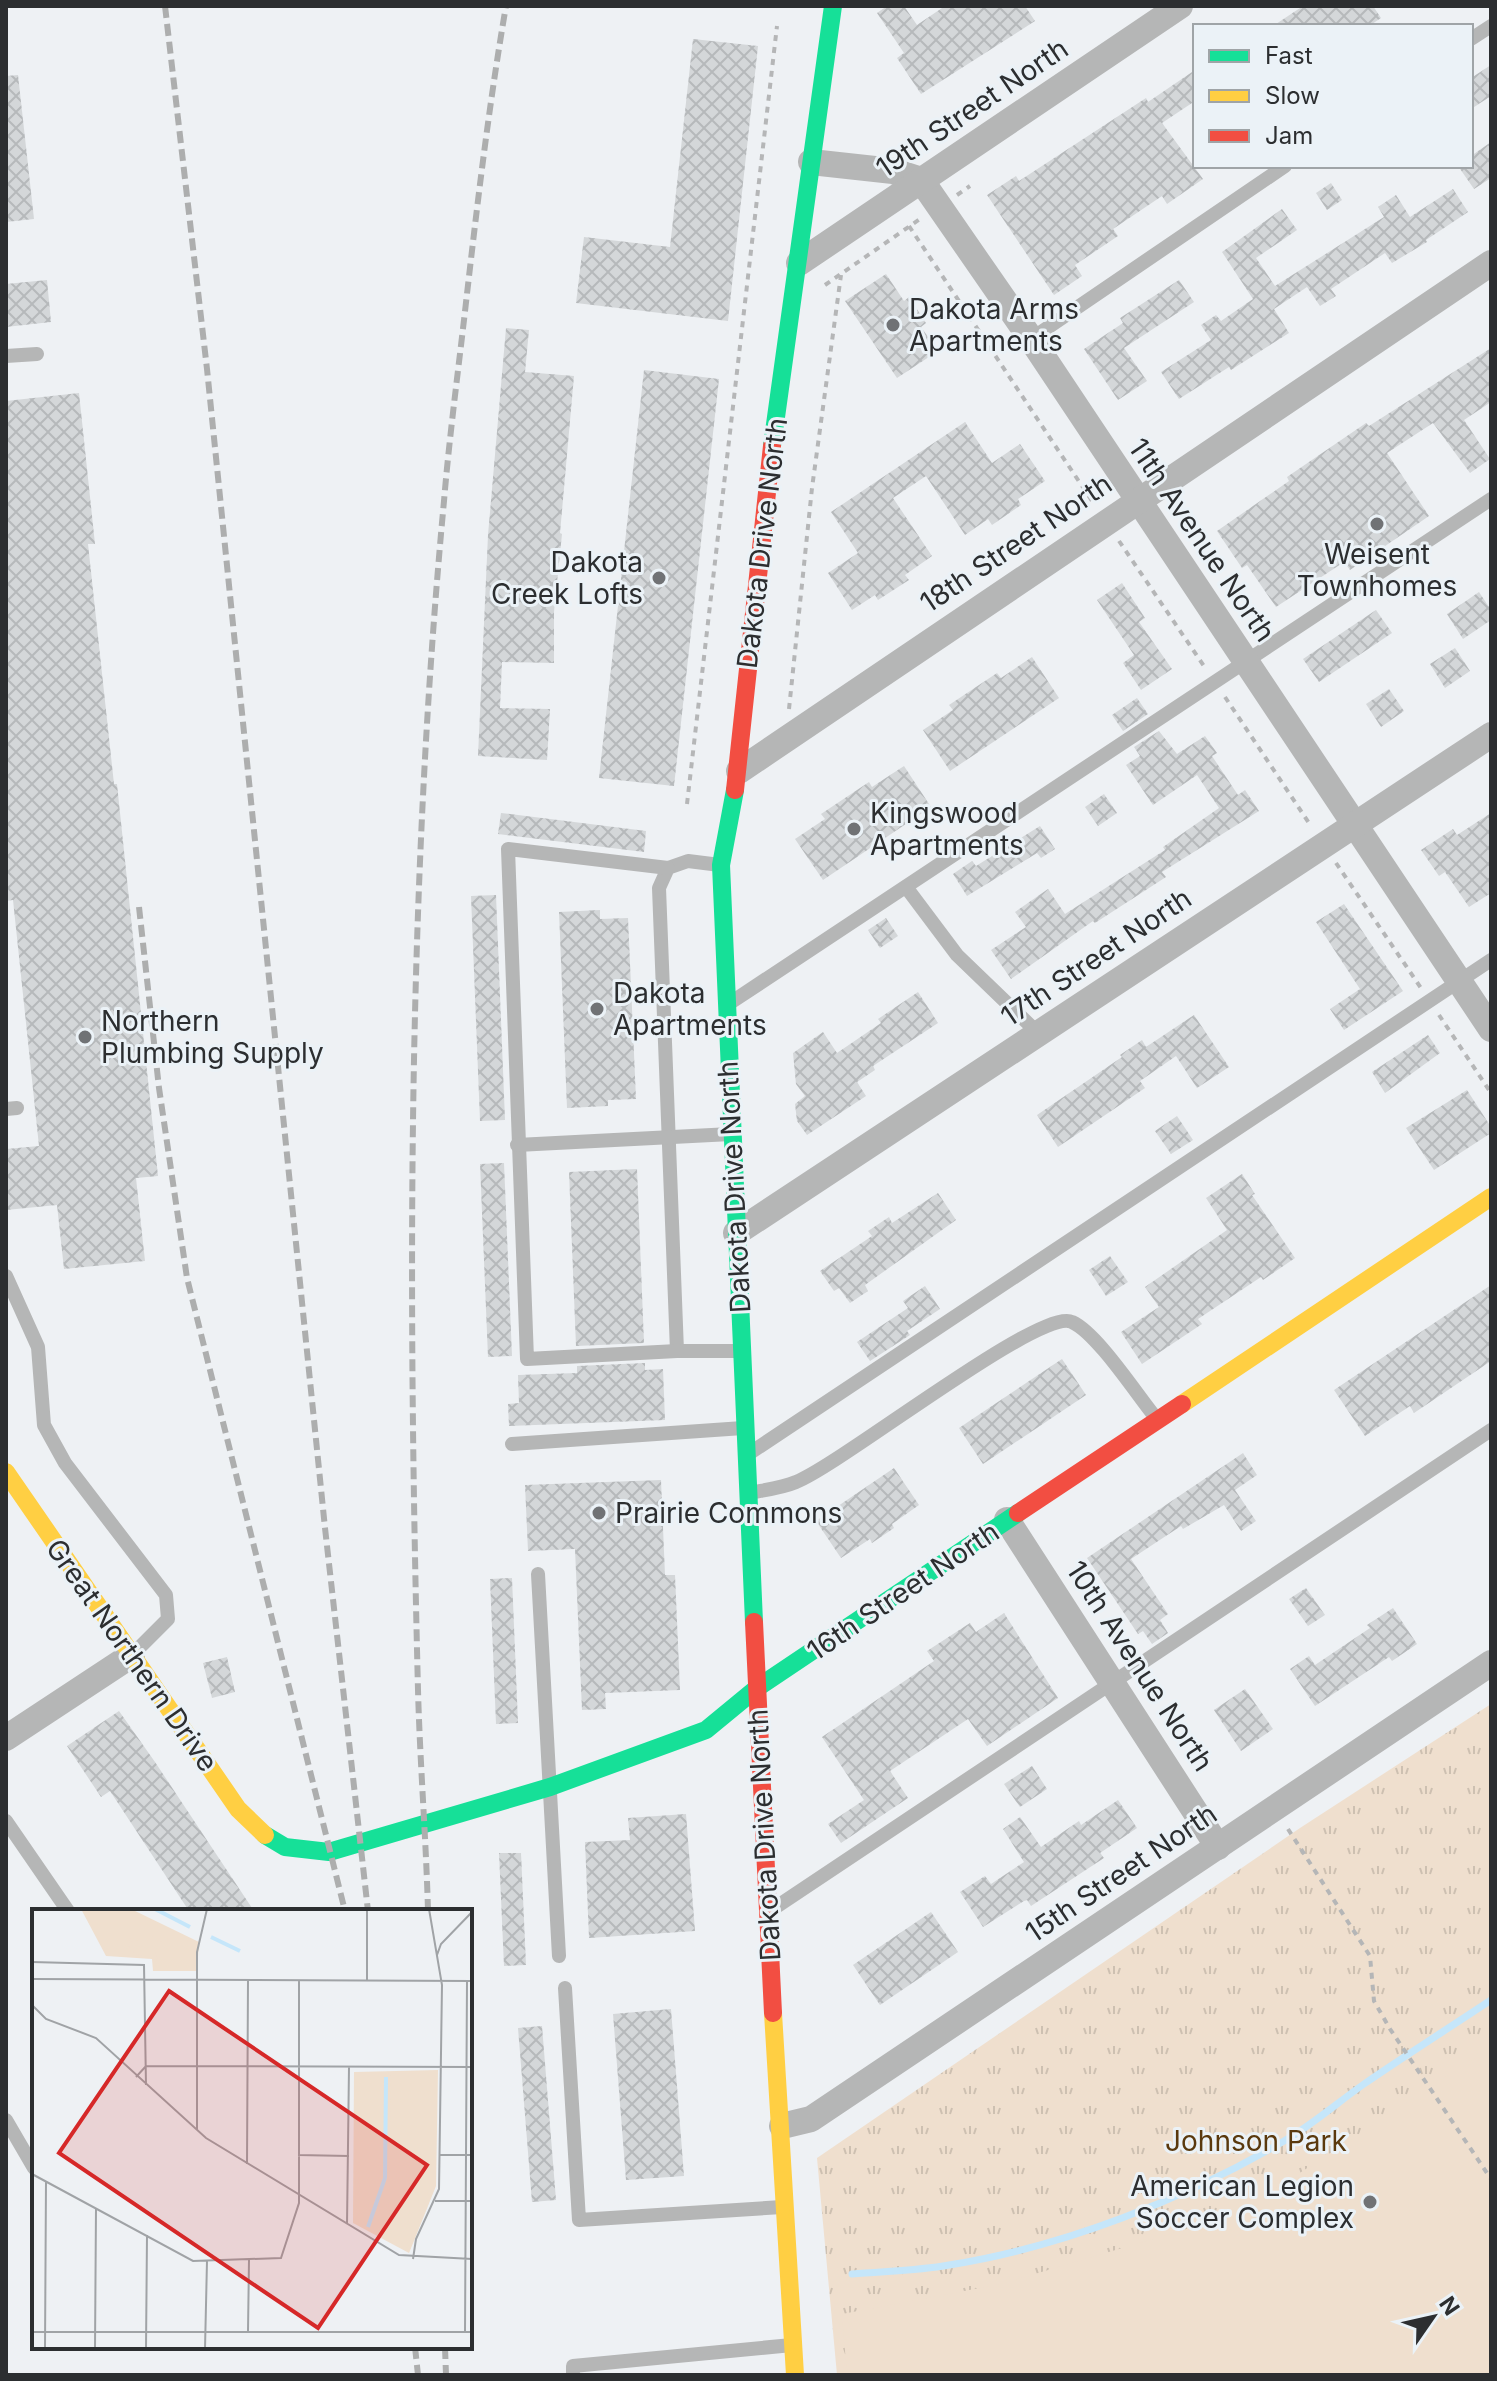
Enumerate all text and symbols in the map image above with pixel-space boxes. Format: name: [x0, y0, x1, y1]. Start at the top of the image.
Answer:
legend: [1193, 24, 1473, 168]
street label: 19th Street North: [870, 31, 1074, 185]
text: Fast: [1265, 41, 1313, 70]
text: Slow: [1265, 81, 1320, 110]
text: Jam: [1265, 121, 1313, 150]
place label: Dakota Arms Apartments: [909, 292, 1079, 358]
marker: Dakota Arms Apartments: [884, 316, 902, 334]
street label: Dakota Drive North: [730, 416, 794, 670]
street label: 11th Avenue North: [1121, 432, 1283, 648]
street label: 18th Street North: [914, 466, 1118, 620]
marker: Weisent Townhomes: [1368, 515, 1386, 533]
place label: Weisent Townhomes: [1297, 537, 1457, 603]
place label: Dakota Creek Lofts: [491, 545, 643, 611]
marker: Dakota Creek Lofts: [650, 569, 668, 587]
place label: Kingswood Apartments: [870, 796, 1024, 862]
marker: Kingswood Apartments: [845, 820, 863, 838]
street label: 17th Street North: [994, 881, 1198, 1033]
place label: Dakota Apartments: [613, 976, 767, 1042]
marker: Dakota Apartments: [588, 1000, 606, 1018]
place label: Northern Plumbing Supply: [101, 1004, 324, 1070]
marker: Northern Plumbing Supply: [76, 1028, 94, 1046]
street label: Dakota Drive North: [710, 1060, 758, 1314]
place label: Prairie Commons: [615, 1496, 842, 1530]
marker: Prairie Commons: [590, 1504, 608, 1522]
street label: 16th Street North: [801, 1514, 1005, 1668]
street label: Great Northern Drive: [39, 1532, 225, 1778]
street label: 10th Avenue North: [1059, 1554, 1221, 1778]
street label: Dakota Drive North: [740, 1708, 788, 1962]
street label: 15th Street North: [1019, 1796, 1223, 1950]
inset map: [32, 1909, 472, 2349]
park label: Johnson Park: [1165, 2124, 1347, 2158]
place label: American Legion Soccer Complex: [1130, 2169, 1354, 2235]
marker: American Legion Soccer Complex: [1361, 2193, 1379, 2211]
north arrow: [1393, 2277, 1473, 2357]
text: N: [1434, 2292, 1465, 2320]

